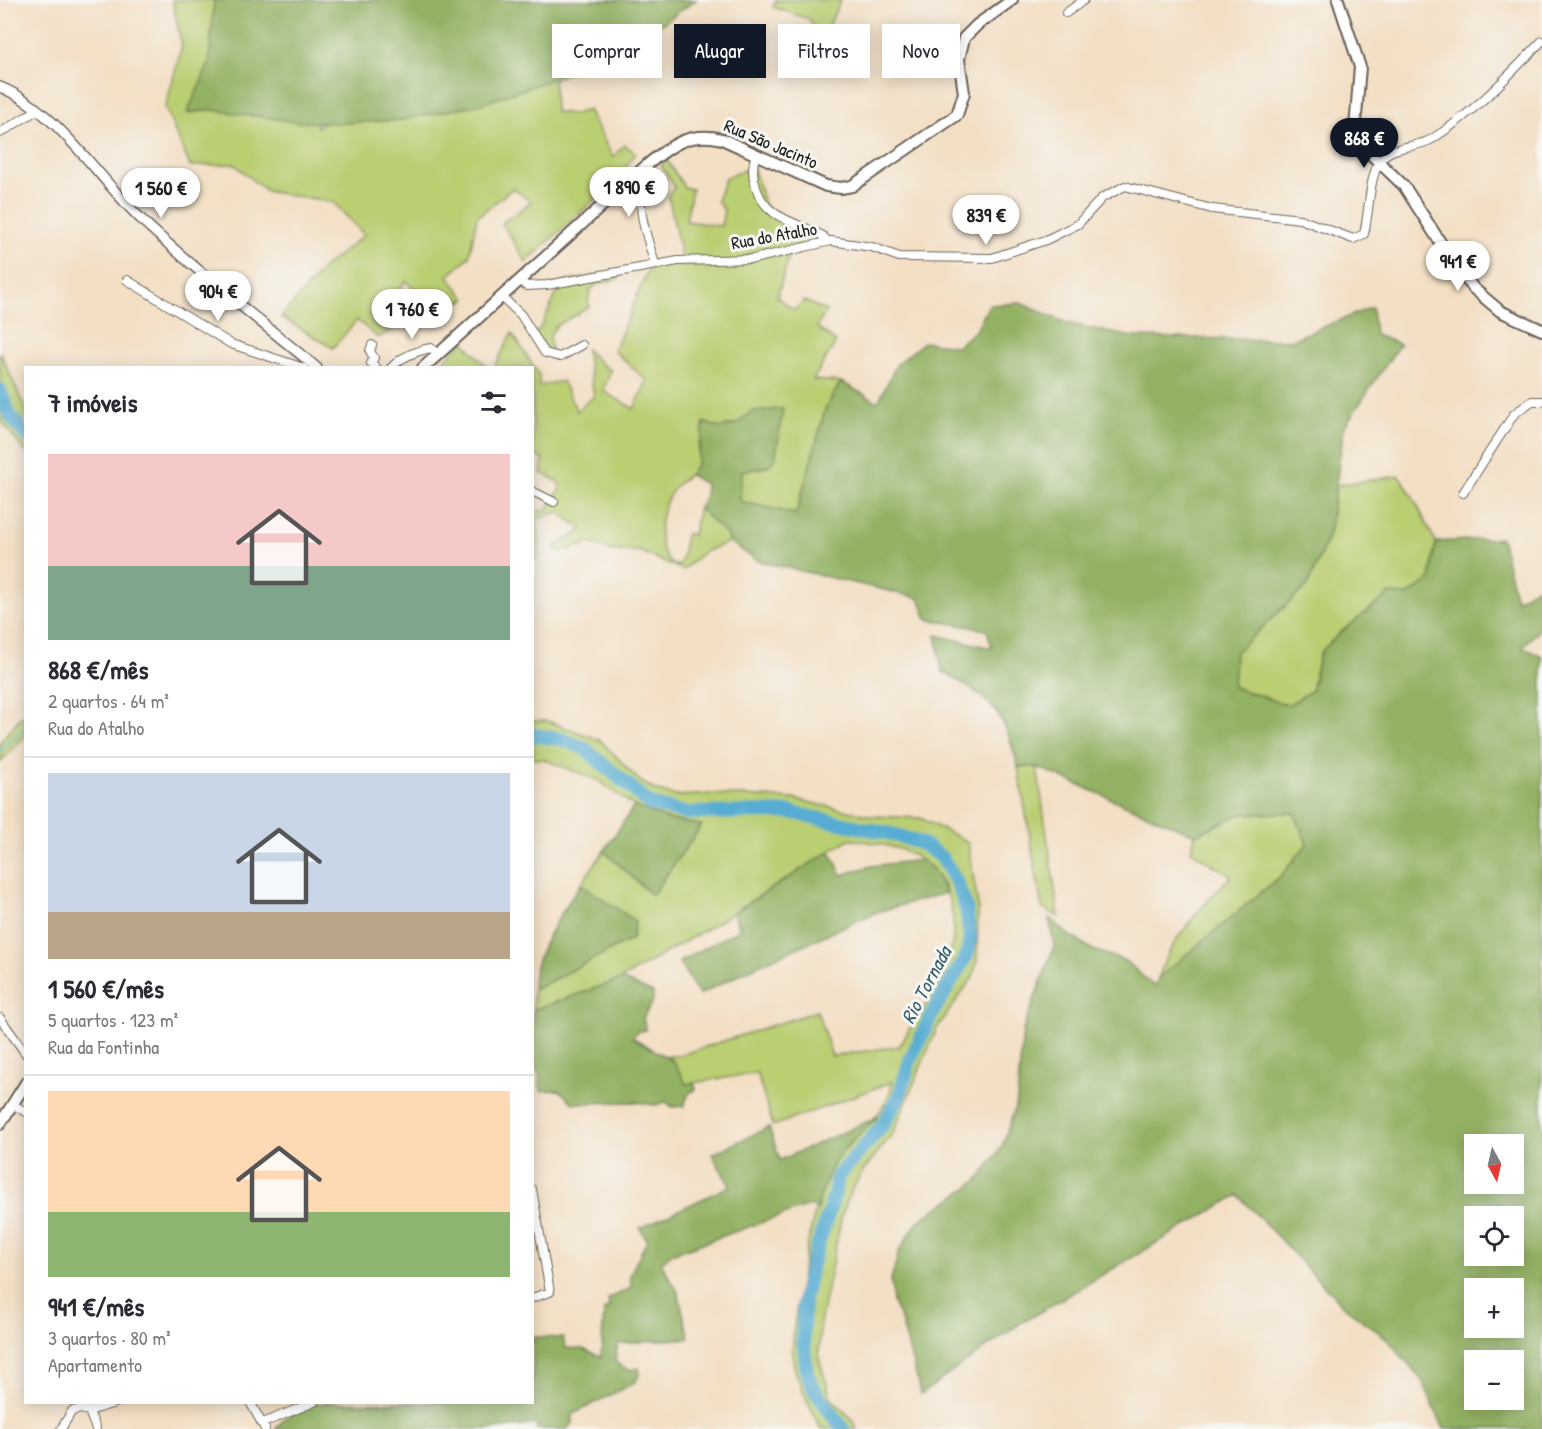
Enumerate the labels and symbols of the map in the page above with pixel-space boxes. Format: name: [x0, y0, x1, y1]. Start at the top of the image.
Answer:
street label: Rua São Jacinto: [720, 113, 822, 175]
pin: 868 €: [1322, 118, 1406, 169]
pin: 1 890 €: [574, 167, 684, 218]
pin: 1 560 €: [106, 168, 216, 219]
pin: 839 €: [944, 195, 1028, 246]
street label: Rua do Atalho: [729, 216, 819, 255]
pin: 941 €: [1416, 241, 1500, 292]
pin: 904 €: [176, 271, 260, 322]
pin: 1 760 €: [357, 289, 467, 340]
water label: Rio Tornada: [894, 940, 958, 1028]
north arrow: [1464, 1134, 1524, 1194]

